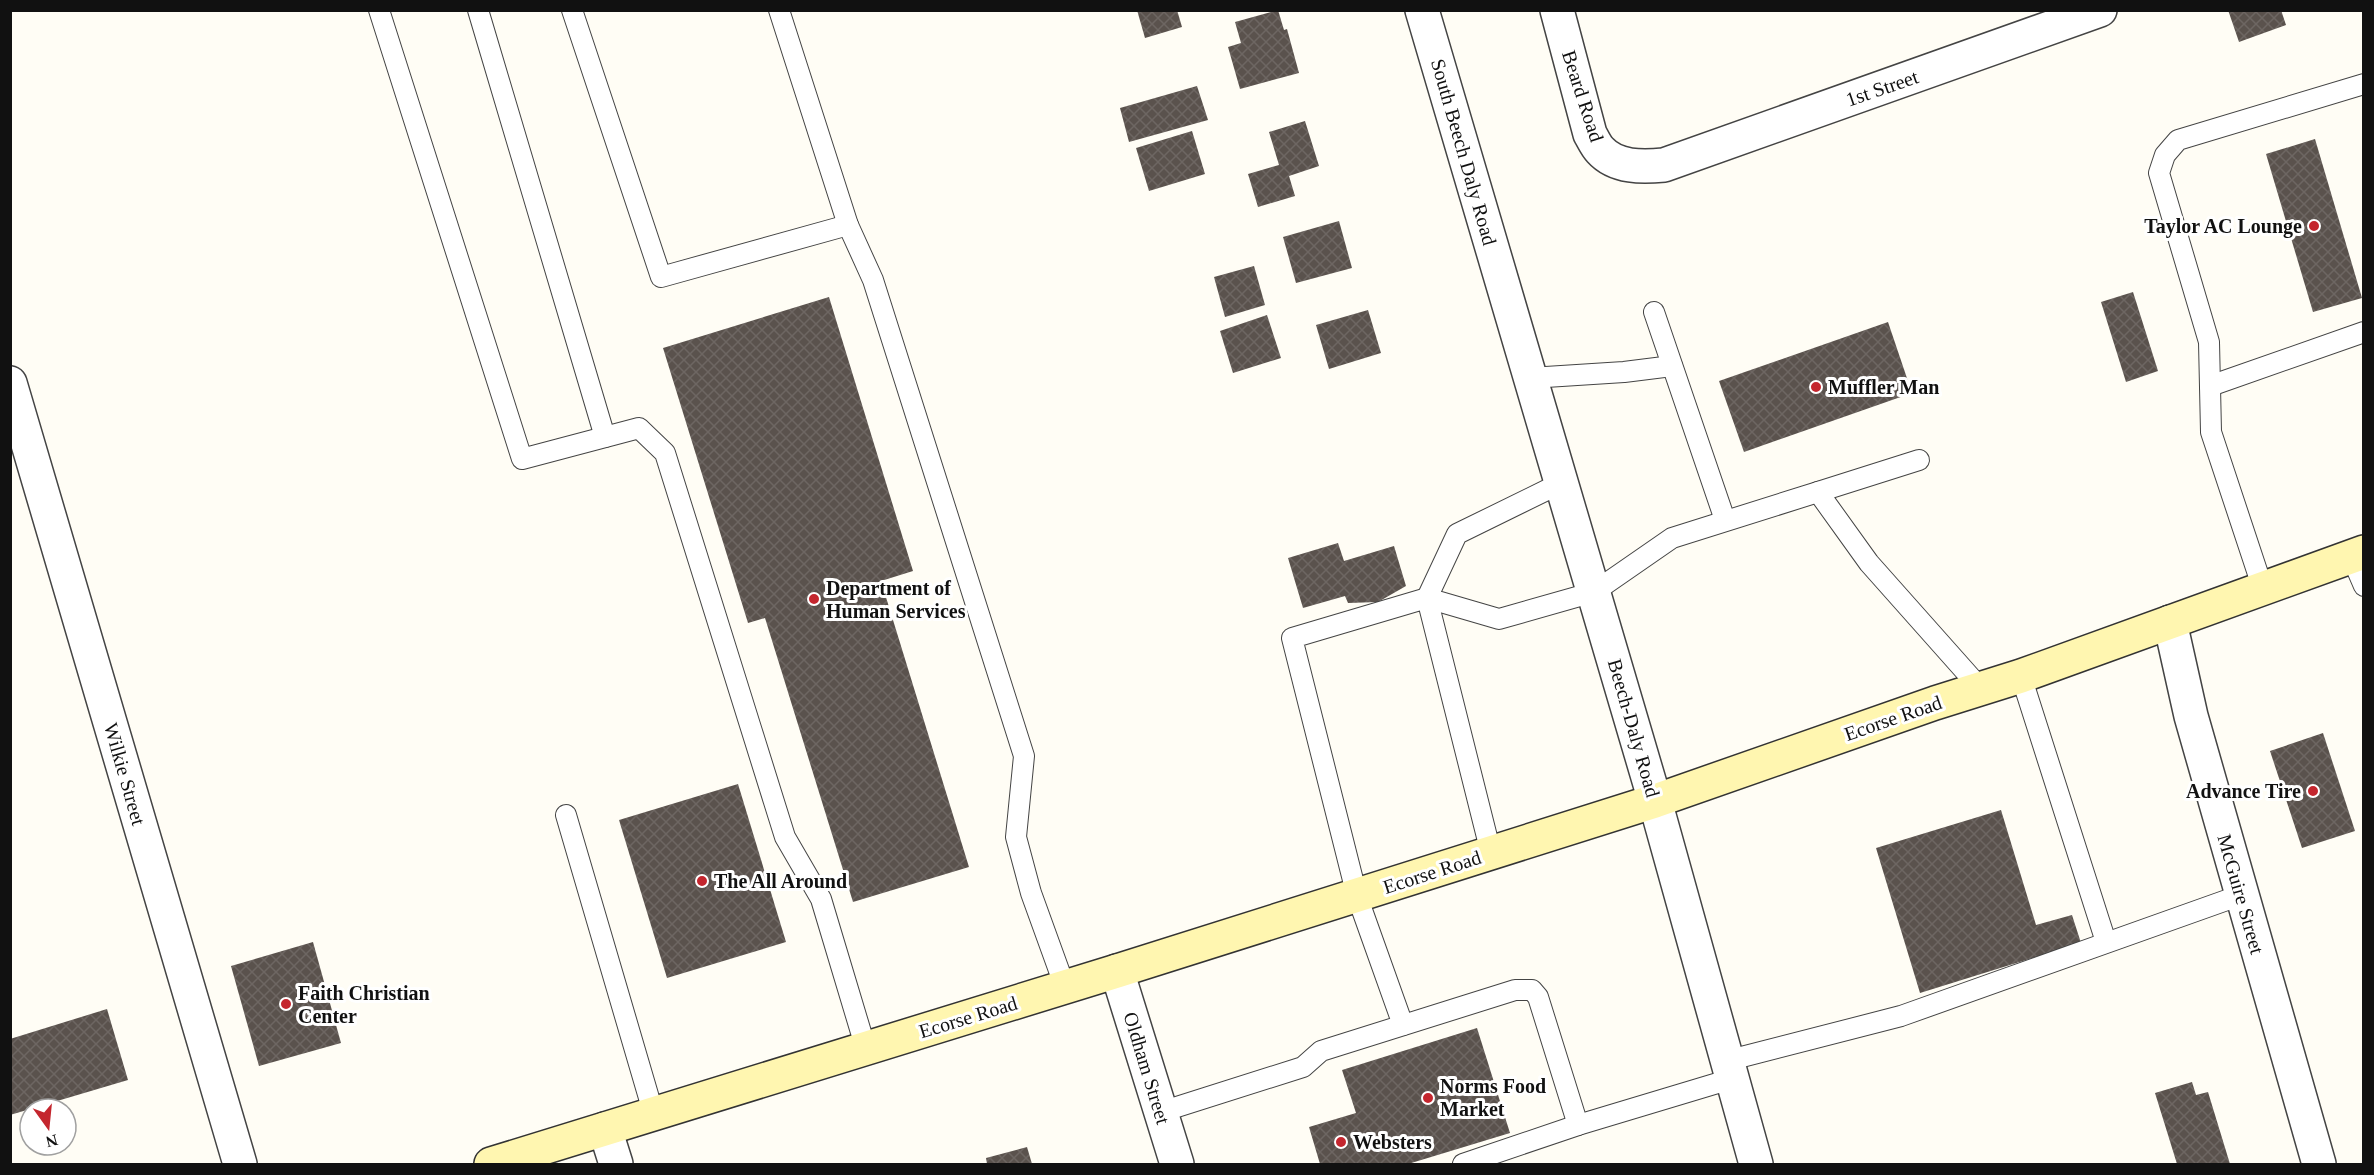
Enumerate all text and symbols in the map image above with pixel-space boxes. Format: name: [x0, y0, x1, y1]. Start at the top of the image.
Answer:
street label: Beard Road: [1558, 47, 1608, 145]
street label: South Beech Daly Road: [1426, 56, 1501, 248]
street label: 1st Street: [1843, 65, 1921, 111]
place label: Taylor AC Lounge: [2144, 215, 2302, 238]
marker: Taylor AC Lounge: [2307, 219, 2321, 233]
place label: Muffler Man: [1828, 376, 1939, 398]
marker: Muffler Man: [1809, 380, 1823, 394]
place label: Department of Human Services: [826, 577, 966, 622]
marker: Department of Human Services: [807, 592, 821, 606]
street label: Beech-Daly Road: [1603, 656, 1664, 800]
street label: Ecorse Road: [1841, 691, 1945, 745]
street label: Wilkie Street: [100, 720, 150, 828]
place label: Advance Tire: [2186, 780, 2301, 802]
marker: Advance Tire: [2306, 784, 2320, 798]
street label: McGuire Street: [2213, 831, 2269, 957]
street label: Ecorse Road: [1380, 846, 1484, 898]
place label: The All Around: [714, 870, 847, 892]
marker: The All Around: [695, 874, 709, 888]
place label: Faith Christian Center: [298, 982, 430, 1027]
street label: Ecorse Road: [916, 992, 1020, 1042]
marker: Faith Christian Center: [279, 997, 293, 1011]
street label: Oldham Street: [1120, 1009, 1175, 1127]
place label: Norms Food Market: [1440, 1075, 1546, 1120]
marker: Norms Food Market: [1421, 1091, 1435, 1105]
north arrow: [18, 1097, 78, 1157]
text: N: [44, 1131, 60, 1151]
place label: Websters: [1353, 1131, 1432, 1153]
marker: Websters: [1334, 1135, 1348, 1149]

